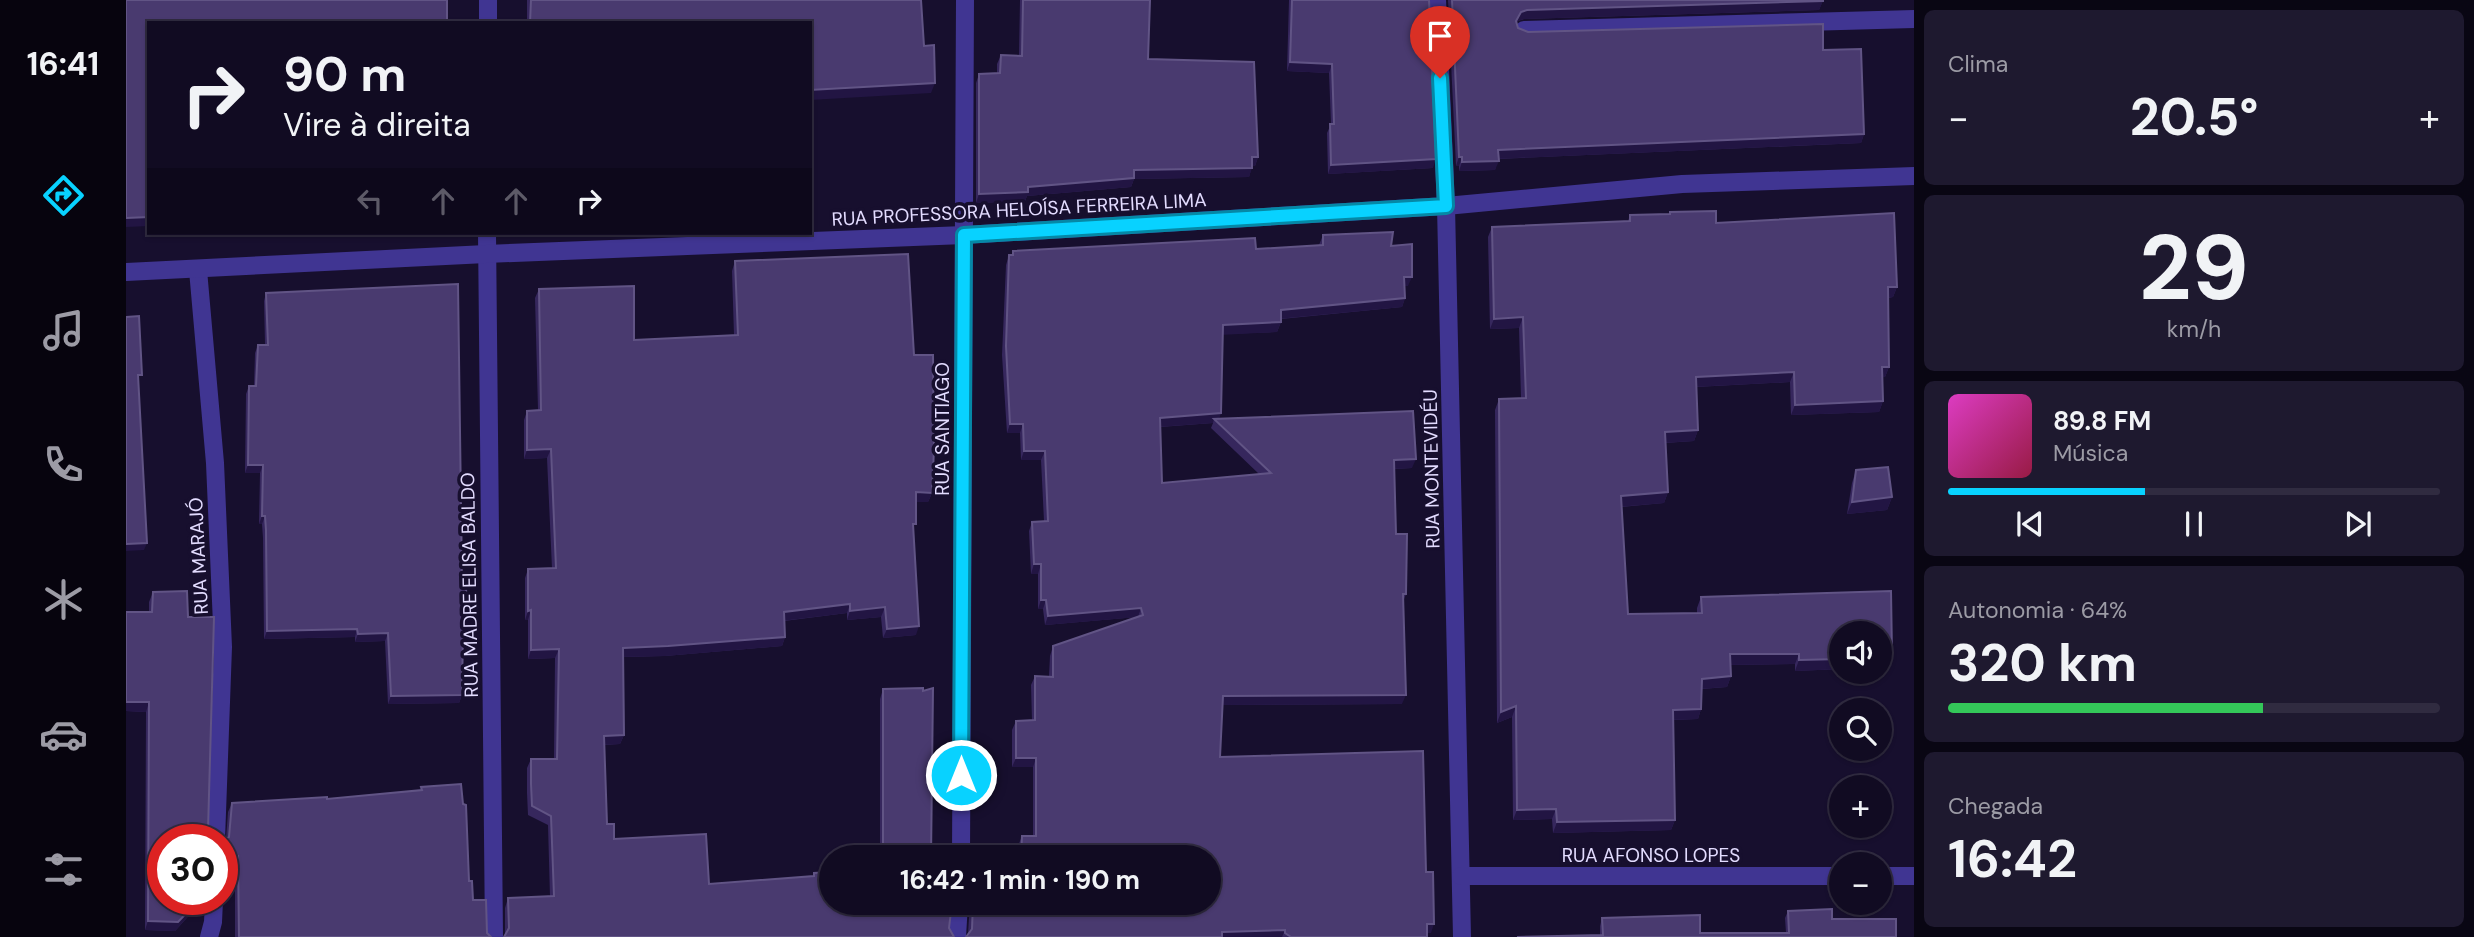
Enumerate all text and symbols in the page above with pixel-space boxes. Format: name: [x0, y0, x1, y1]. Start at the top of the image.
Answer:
pin: [1410, 6, 1470, 78]
icon: arrive: [1421, 17, 1459, 55]
text: 90 m: [283, 42, 406, 106]
text: 16:41: [27, 43, 99, 85]
icon: right: [168, 49, 259, 140]
text: Clima: [1948, 49, 2008, 79]
text: 20.5°: [2130, 83, 2258, 151]
text: −: [1948, 93, 1969, 143]
text: +: [2419, 93, 2440, 143]
text: Vire à direita: [283, 104, 471, 146]
icon: directions: [39, 171, 88, 220]
icon: left: [351, 182, 389, 220]
icon: ahead: [424, 182, 462, 220]
icon: ahead: [497, 182, 535, 220]
icon: right: [570, 182, 608, 220]
street label: RUA PROFESSORA HELOÍSA FERREIRA LIMA: [831, 187, 1208, 232]
text: 29: [2139, 209, 2249, 327]
icon: music: [39, 306, 88, 355]
text: km/h: [2167, 314, 2221, 344]
street label: RUA SANTIAGO: [930, 362, 955, 496]
street label: RUA MONTEVIDÉU: [1418, 389, 1445, 549]
text: 89.8 FM: [2053, 404, 2151, 438]
text: Música: [2053, 438, 2128, 468]
icon: phone: [39, 440, 88, 489]
street label: RUA MADRE ELISA BALDO: [455, 472, 484, 698]
street label: RUA MARAJÓ: [183, 497, 214, 615]
icon: previous: [2011, 505, 2049, 543]
icon: pause: [2175, 505, 2213, 543]
icon: next: [2339, 505, 2377, 543]
icon: climate: [39, 575, 88, 624]
text: Autonomia · 64%: [1948, 595, 2127, 625]
map controls: [1829, 621, 1892, 915]
button: sound: [1829, 621, 1892, 684]
text: 320 km: [1948, 629, 2137, 697]
button: search: [1829, 698, 1892, 761]
icon: car: [39, 710, 88, 759]
position arrow: [924, 738, 998, 812]
button: +: [1829, 775, 1892, 838]
text: Chegada: [1948, 791, 2043, 821]
speed limit sign: 30: [147, 824, 238, 915]
text: 16:42: [1948, 825, 2077, 893]
street label: RUA AFONSO LOPES: [1562, 843, 1740, 868]
icon: filters: [39, 845, 88, 894]
button: −: [1829, 852, 1892, 915]
text: 16:42 · 1 min · 190 m: [900, 863, 1140, 897]

